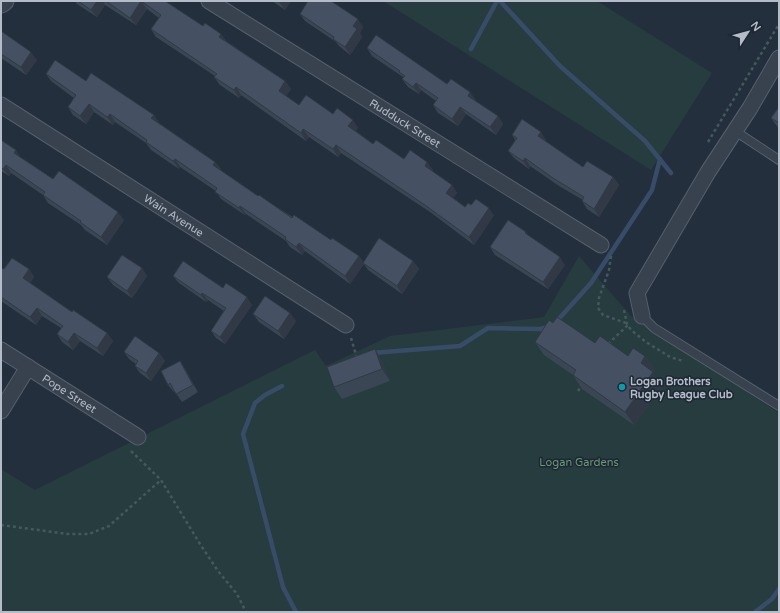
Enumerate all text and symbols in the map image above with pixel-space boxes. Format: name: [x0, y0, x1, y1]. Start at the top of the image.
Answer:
north arrow: [728, 12, 768, 52]
text: N: [748, 19, 764, 34]
street label: Rudduck Street: [367, 96, 443, 151]
street label: Wain Avenue: [141, 192, 206, 240]
street label: Pope Street: [40, 372, 99, 416]
place label: Logan Brothers Rugby League Club: [630, 375, 733, 402]
marker: Logan Brothers Rugby League Club: [617, 382, 627, 392]
park label: Logan Gardens: [539, 456, 619, 469]

